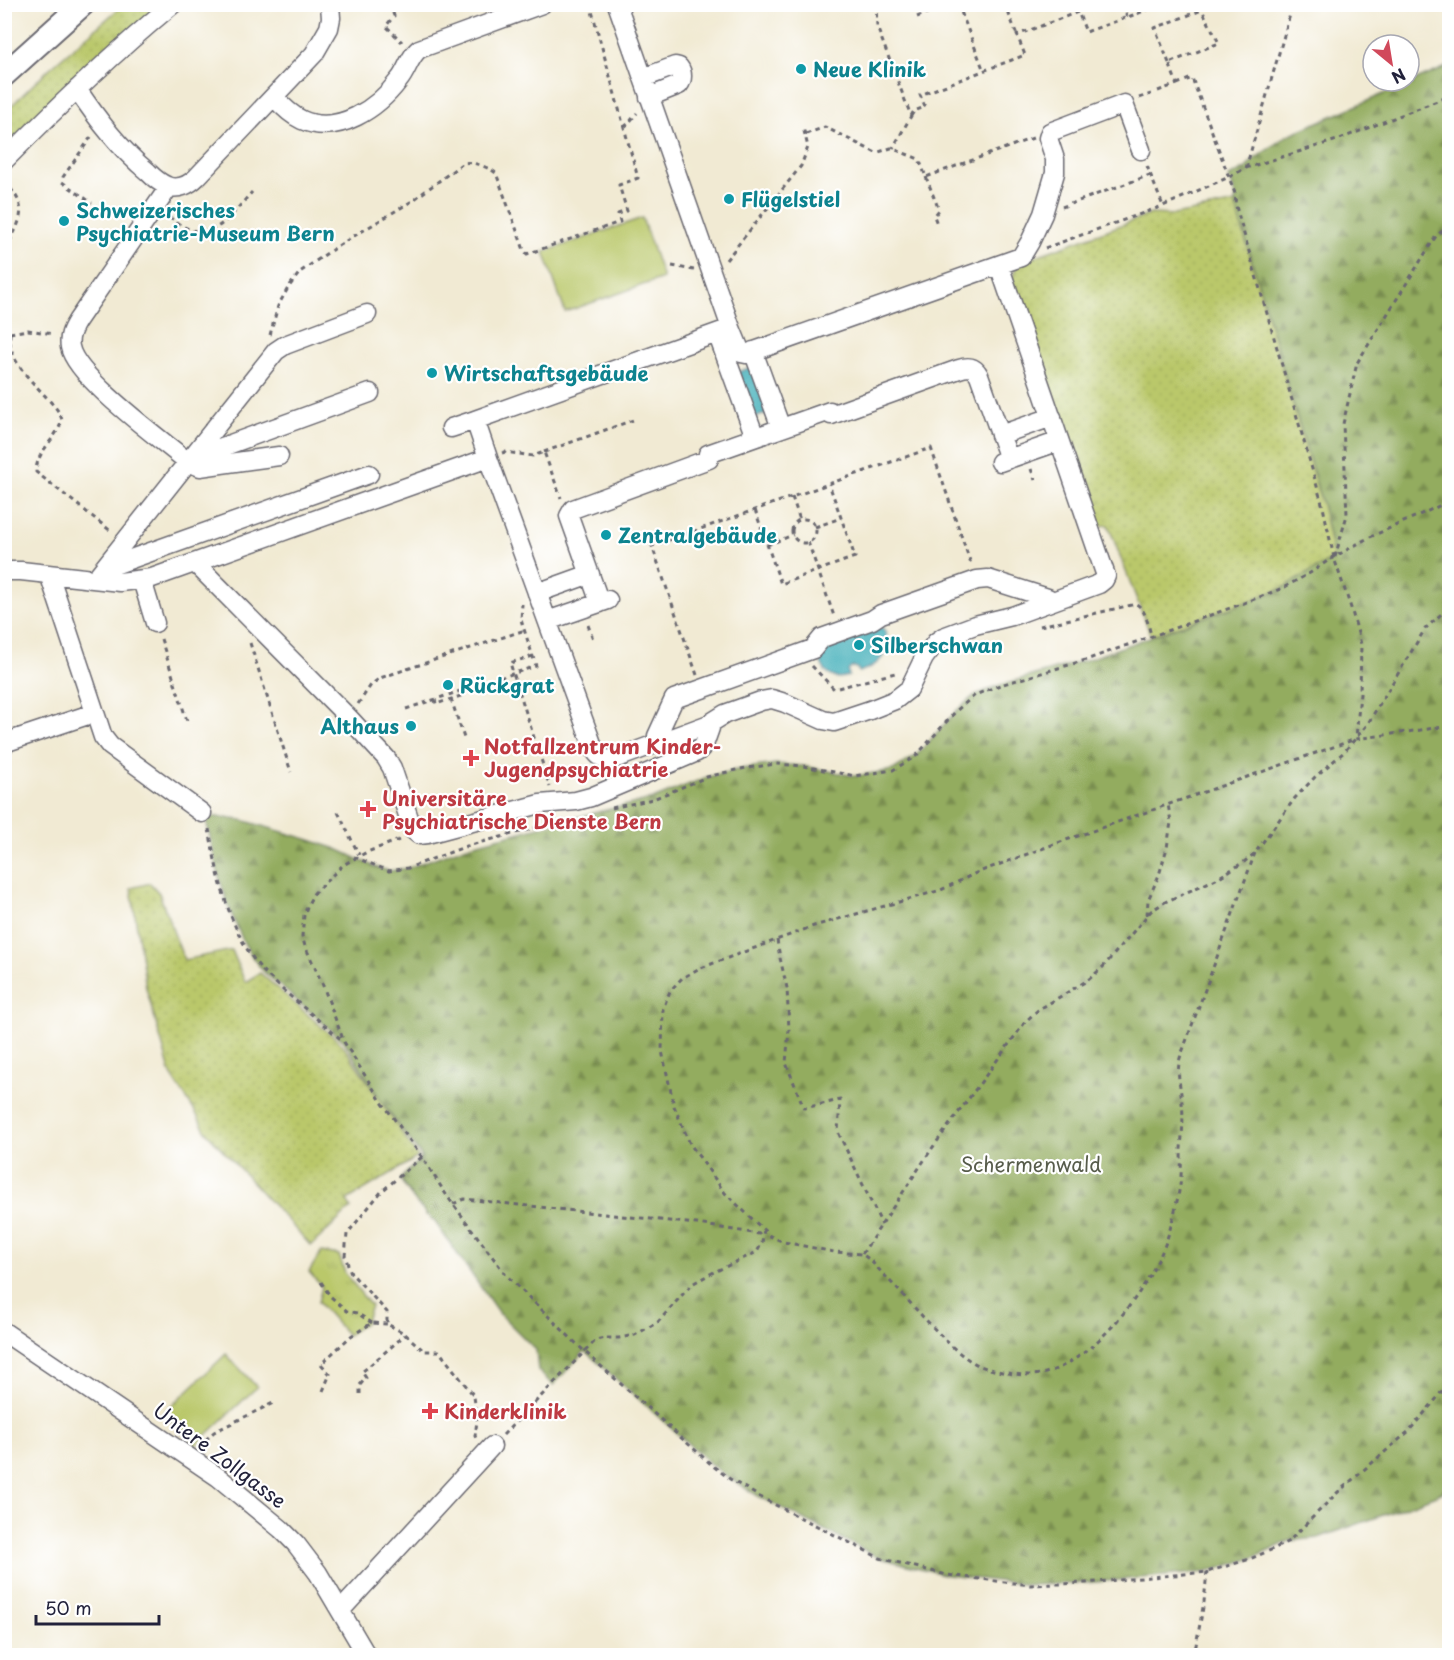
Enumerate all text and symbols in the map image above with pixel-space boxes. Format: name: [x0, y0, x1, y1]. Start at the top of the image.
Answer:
north arrow: [1361, 33, 1421, 93]
place label: Neue Klinik: [813, 54, 927, 84]
marker: Neue Klinik: [794, 62, 808, 76]
text: N: [1388, 63, 1410, 90]
place label: Flügelstiel: [741, 184, 840, 214]
marker: Flügelstiel: [722, 192, 736, 206]
place label: Schweizerisches Psychiatrie-Museum Bern: [76, 195, 335, 248]
marker: Schweizerisches Psychiatrie-Museum Bern: [57, 214, 71, 228]
place label: Wirtschaftsgebäude: [444, 358, 648, 388]
marker: Wirtschaftsgebäude: [425, 366, 439, 380]
place label: Zentralgebäude: [618, 520, 777, 550]
marker: Zentralgebäude: [599, 528, 613, 542]
place label: Silberschwan: [871, 630, 1003, 660]
marker: Silberschwan: [852, 638, 866, 652]
place label: Rückgrat: [460, 670, 555, 700]
marker: Rückgrat: [441, 678, 455, 692]
place label: Althaus: [321, 711, 399, 741]
marker: Althaus: [404, 719, 418, 733]
place label: Notfallzentrum Kinder- Jugendpsychiatrie: [484, 731, 722, 784]
marker: Notfallzentrum Kinder- Jugendpsychiatrie: [462, 749, 480, 767]
place label: Universitäre Psychiatrische Dienste Bern: [382, 783, 662, 836]
marker: Universitäre Psychiatrische Dienste Bern: [359, 800, 377, 818]
park label: Schermenwald: [960, 1149, 1102, 1179]
street label: Untere Zollgasse: [147, 1395, 293, 1515]
place label: Kinderklinik: [444, 1396, 567, 1426]
marker: Kinderklinik: [421, 1402, 439, 1420]
scale bar: [36, 1588, 159, 1626]
text: 50 m: [45, 1594, 92, 1621]

